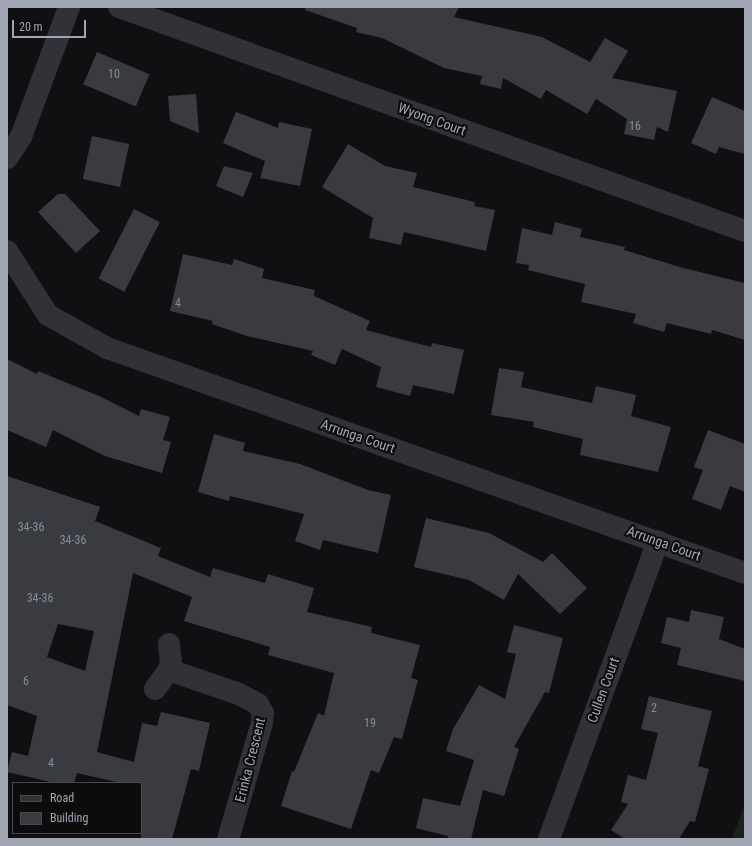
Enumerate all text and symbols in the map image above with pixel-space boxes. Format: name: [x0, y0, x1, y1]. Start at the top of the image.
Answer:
scale bar: [14, 12, 88, 38]
text: 20 m: [19, 20, 43, 34]
house number: 10: [108, 68, 120, 82]
street label: Wyong Court: [396, 99, 468, 139]
house number: 16: [629, 120, 641, 134]
house number: 4: [175, 297, 181, 311]
street label: Arrunga Court: [319, 415, 397, 457]
house number: 34-36: [18, 521, 44, 535]
street label: Arrunga Court: [625, 522, 703, 564]
house number: 34-36: [60, 534, 86, 548]
house number: 34-36: [27, 592, 53, 606]
street label: Cullen Court: [583, 655, 623, 725]
house number: 6: [23, 675, 29, 689]
house number: 2: [651, 702, 657, 716]
street label: Erinka Crescent: [231, 716, 269, 804]
house number: 19: [364, 717, 376, 731]
house number: 4: [48, 757, 54, 771]
legend: [12, 782, 142, 834]
text: Road: [50, 791, 74, 805]
text: Building: [50, 811, 88, 825]

